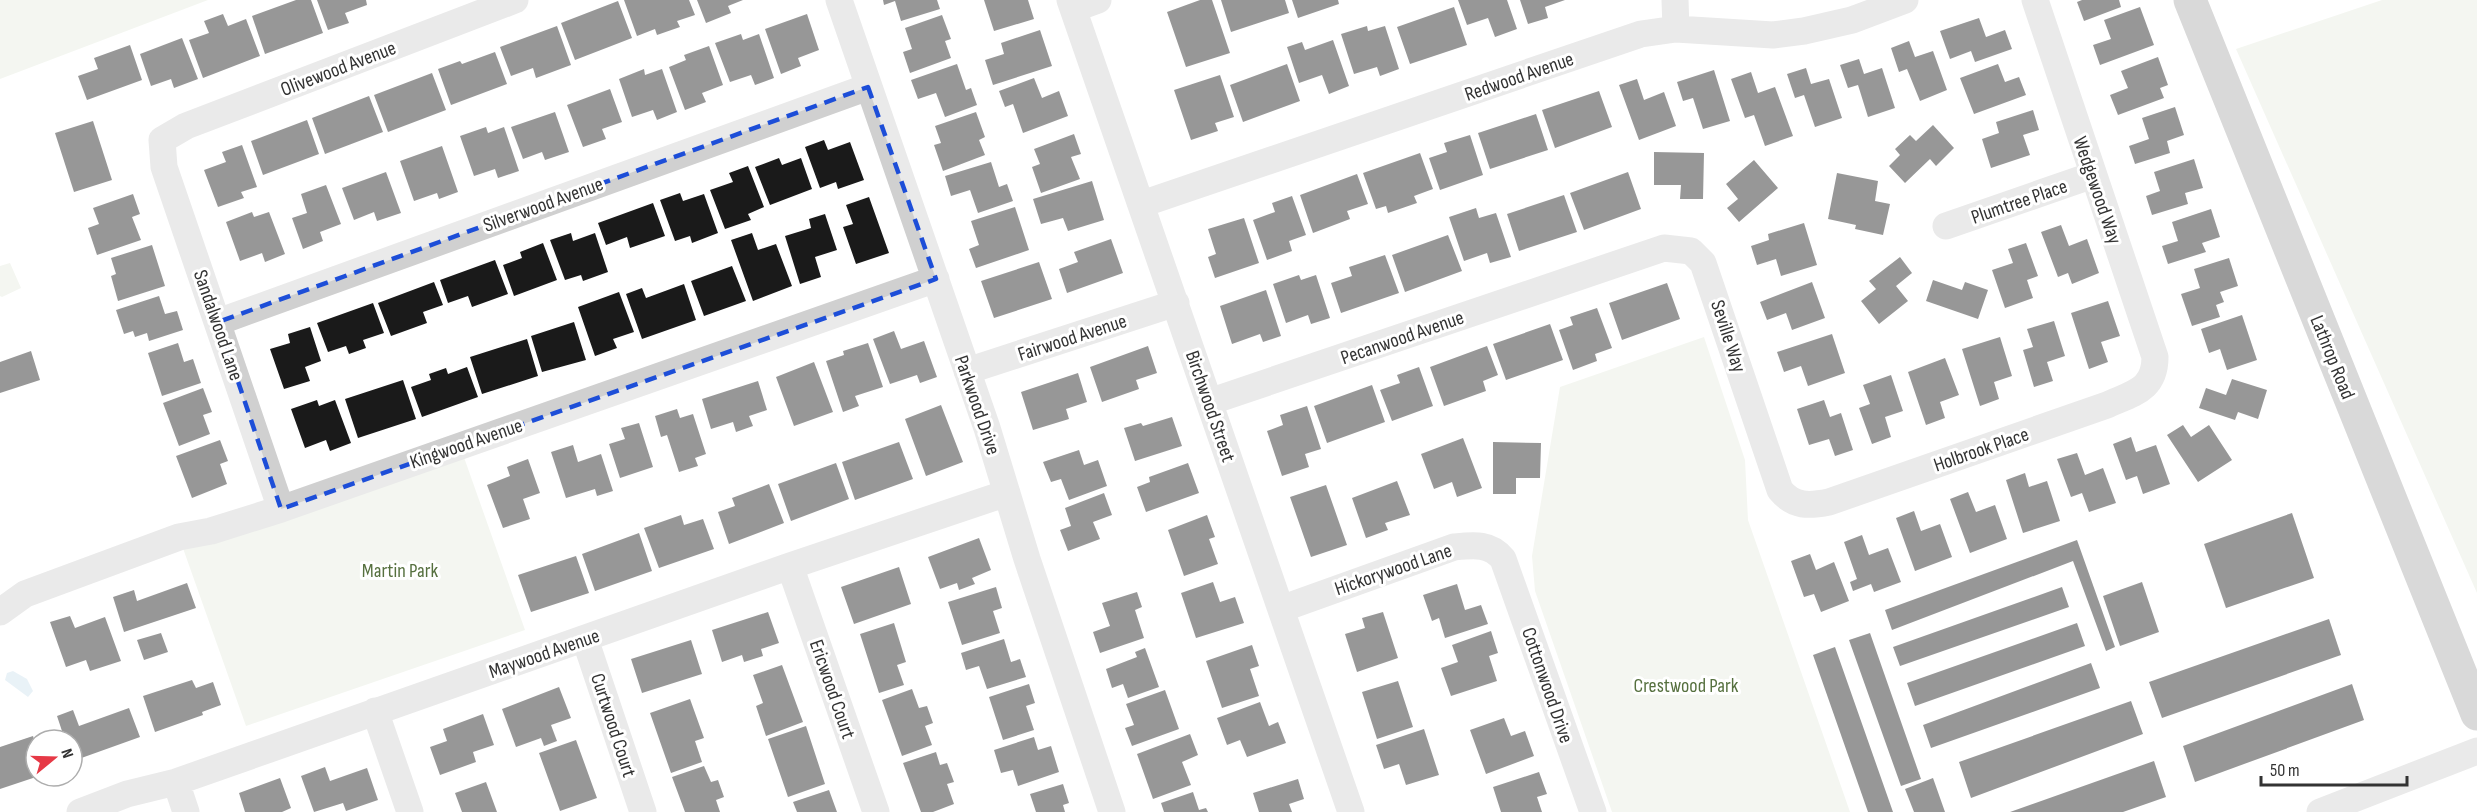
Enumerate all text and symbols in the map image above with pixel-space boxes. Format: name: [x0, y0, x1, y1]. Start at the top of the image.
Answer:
street label: Olivewood Avenue: [277, 36, 399, 102]
street label: Redwood Avenue: [1462, 47, 1577, 107]
street label: Wedgewood Way: [2067, 133, 2127, 247]
street label: Silverwood Avenue: [480, 172, 607, 238]
street label: Plumtree Place: [1968, 174, 2071, 230]
street label: Sandalwood Lane: [188, 267, 248, 384]
street label: Seville Way: [1705, 297, 1751, 376]
street label: Pecanwood Avenue: [1338, 306, 1467, 370]
street label: Fairwood Avenue: [1015, 309, 1130, 367]
street label: Lathrop Road: [2304, 312, 2360, 403]
street label: Birchwood Street: [1180, 348, 1240, 465]
street label: Parkwood Drive: [949, 352, 1005, 458]
street label: Kingwood Avenue: [407, 413, 526, 474]
street label: Holbrook Place: [1931, 422, 2032, 477]
street label: Hickorywood Lane: [1332, 539, 1455, 601]
park label: Martin Park: [362, 559, 439, 583]
street label: Maywood Avenue: [486, 624, 603, 684]
street label: Cottonwood Drive: [1516, 624, 1578, 746]
street label: Ericwood Court: [804, 637, 860, 742]
street label: Curtwood Court: [585, 670, 641, 780]
park label: Crestwood Park: [1634, 674, 1739, 698]
north arrow: [24, 728, 84, 788]
text: N: [56, 746, 77, 761]
scale bar: [2261, 749, 2406, 787]
text: 50 m: [2270, 760, 2300, 781]

